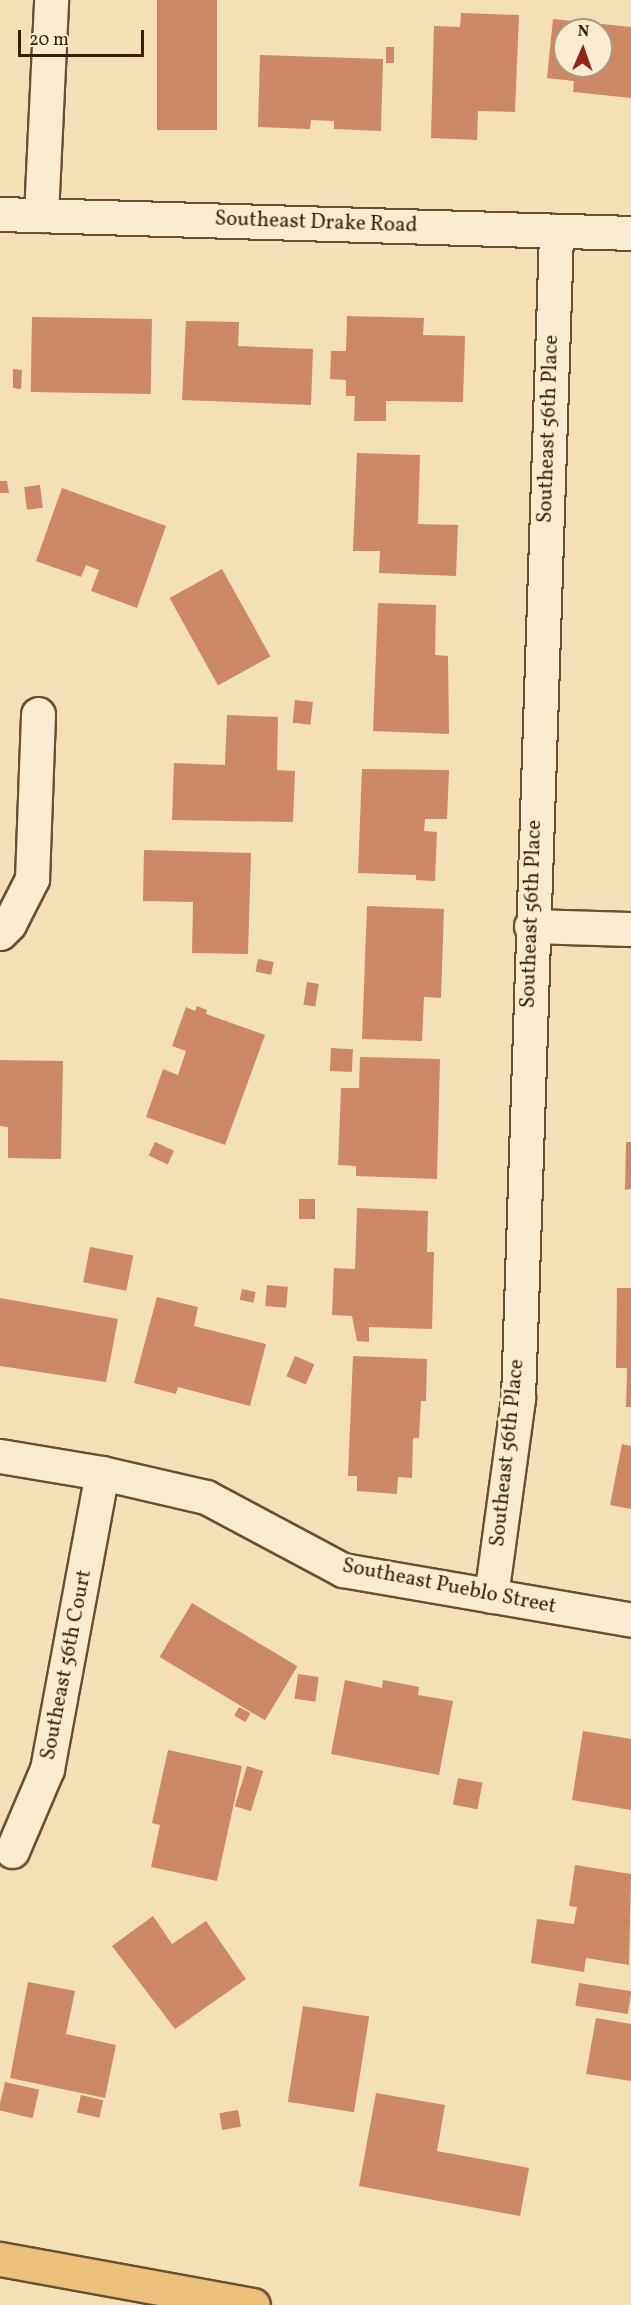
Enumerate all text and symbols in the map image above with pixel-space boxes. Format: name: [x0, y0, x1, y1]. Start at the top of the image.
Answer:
scale bar: [21, 18, 147, 56]
north arrow: [553, 18, 613, 78]
text: N: [577, 21, 590, 43]
text: 20 m: [29, 28, 69, 53]
street label: Southeast Drake Road: [214, 207, 418, 239]
street label: Southeast 56th Place: [533, 334, 565, 524]
street label: Southeast 56th Place: [516, 819, 548, 1009]
street label: Southeast 56th Place: [486, 1358, 530, 1548]
street label: Southeast Pueblo Street: [340, 1554, 558, 1620]
street label: Southeast 56th Court: [36, 1568, 98, 1762]

